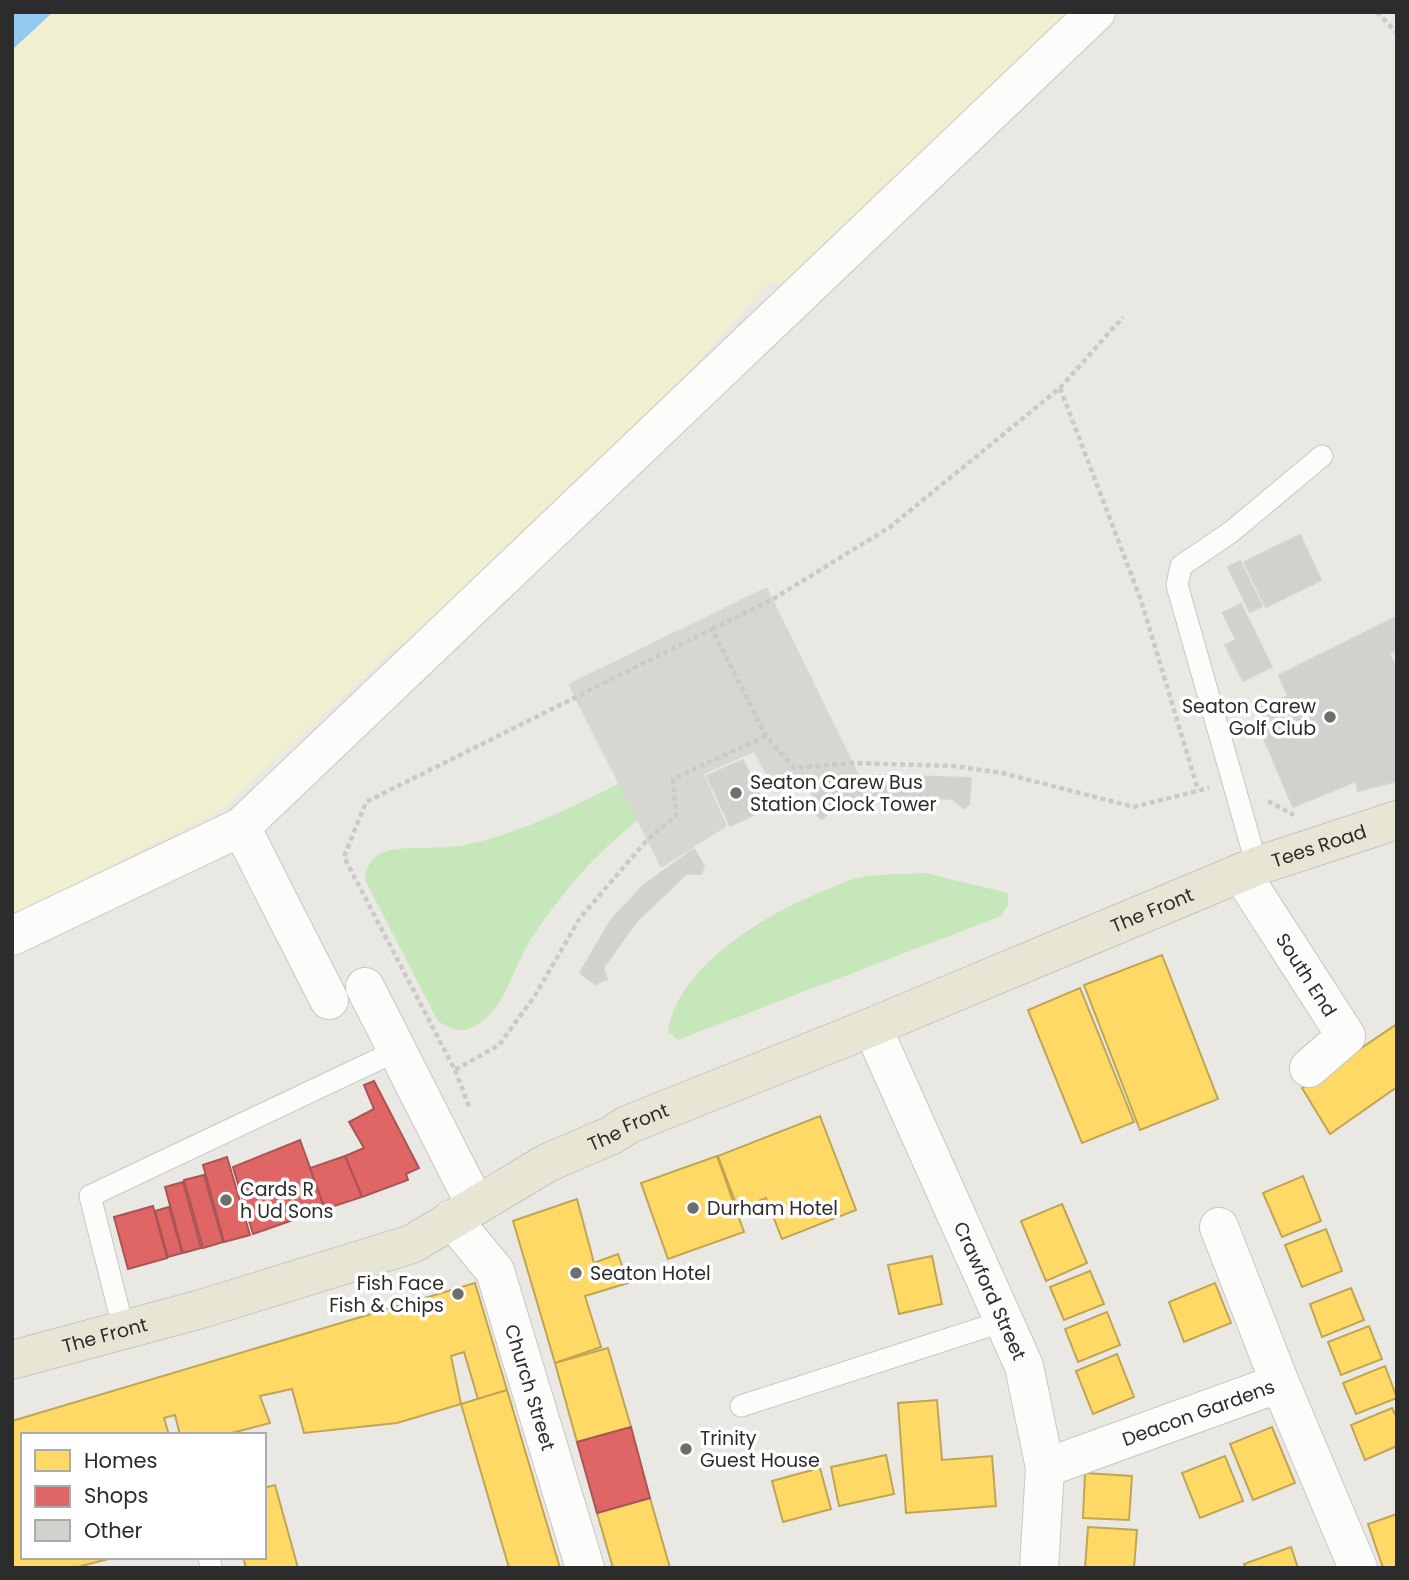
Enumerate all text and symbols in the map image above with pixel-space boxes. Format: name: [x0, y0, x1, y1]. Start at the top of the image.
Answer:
place label: Seaton Carew Golf Club: [1182, 693, 1316, 742]
marker: Seaton Carew Golf Club: [1322, 709, 1338, 725]
place label: Seaton Carew Bus Station Clock Tower: [750, 769, 937, 818]
marker: Seaton Carew Bus Station Clock Tower: [728, 785, 744, 801]
street label: Tees Road: [1268, 818, 1370, 874]
street label: The Front: [1106, 881, 1197, 939]
street label: South End: [1270, 928, 1343, 1022]
street label: The Front: [583, 1096, 673, 1157]
place label: Cards R h Ud Sons: [240, 1176, 333, 1225]
marker: Cards R h Ud Sons: [218, 1192, 234, 1208]
place label: Durham Hotel: [707, 1195, 838, 1222]
marker: Durham Hotel: [685, 1200, 701, 1216]
street label: Crawford Street: [947, 1217, 1033, 1364]
place label: Seaton Hotel: [590, 1260, 711, 1287]
marker: Seaton Hotel: [568, 1265, 584, 1281]
place label: Fish Face Fish & Chips: [329, 1270, 444, 1319]
marker: Fish Face Fish & Chips: [450, 1286, 466, 1302]
street label: The Front: [59, 1311, 150, 1359]
street label: Church Street: [498, 1321, 562, 1454]
street label: Deacon Gardens: [1118, 1373, 1278, 1453]
place label: Trinity Guest House: [700, 1425, 820, 1474]
legend: [21, 1433, 266, 1559]
marker: Trinity Guest House: [678, 1441, 694, 1457]
text: Homes: [84, 1446, 158, 1475]
text: Shops: [84, 1481, 148, 1510]
text: Other: [84, 1516, 143, 1545]

